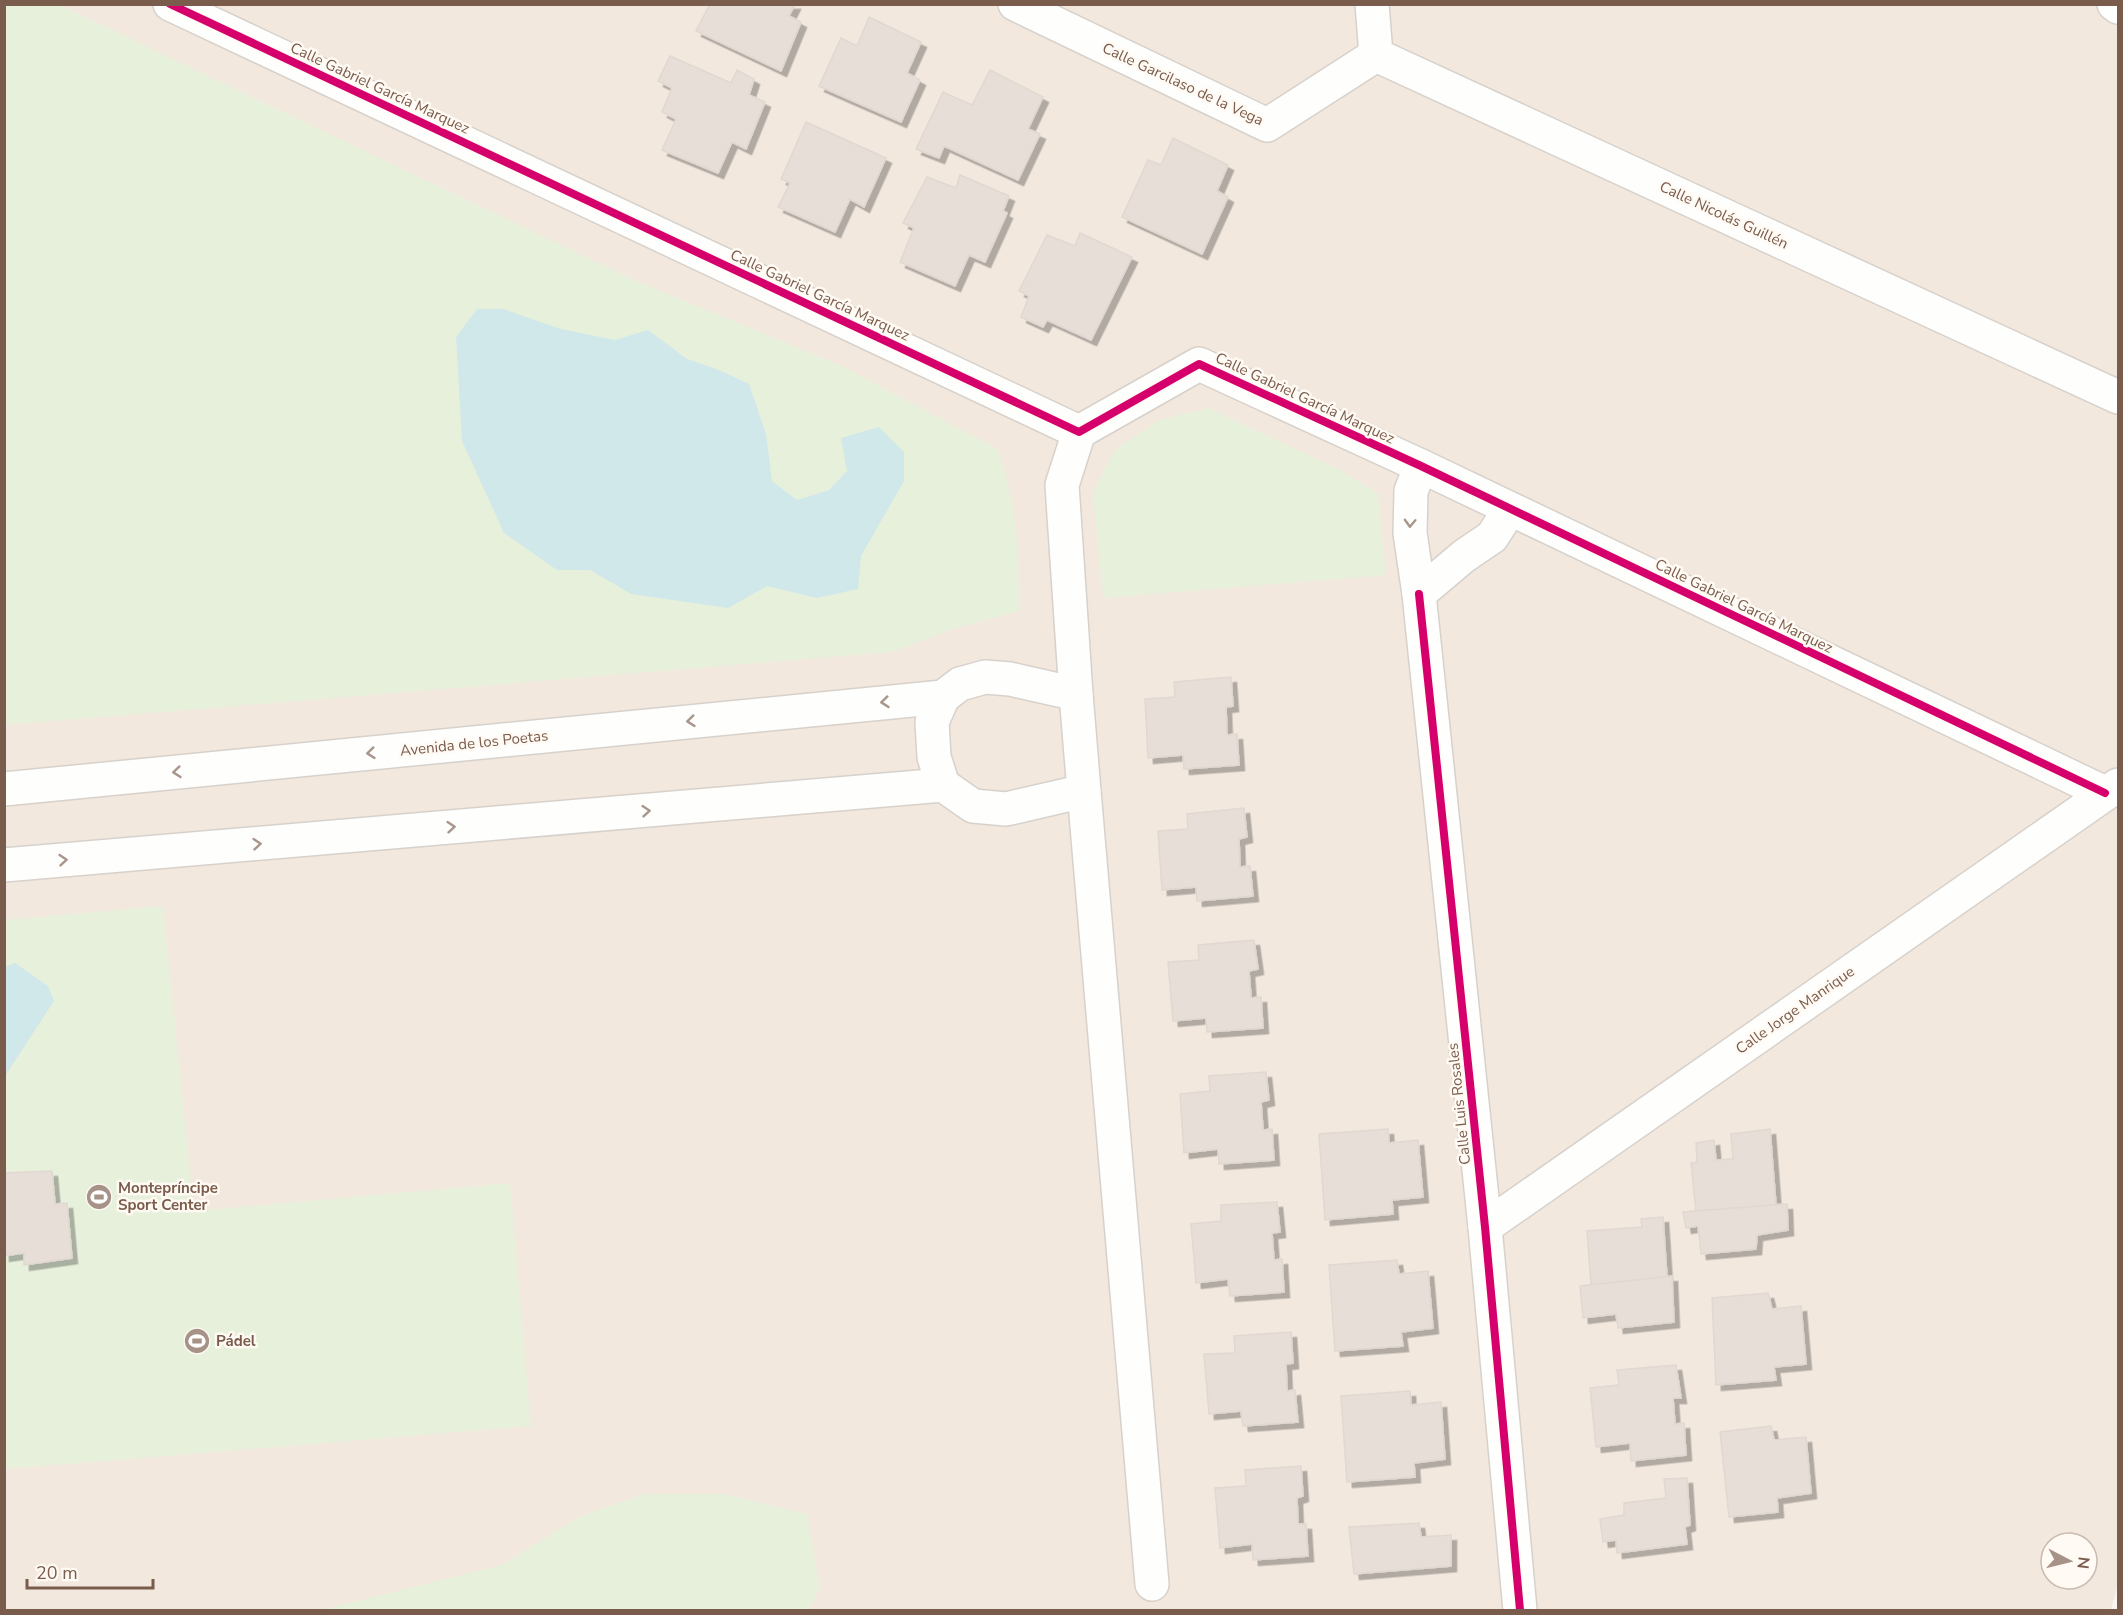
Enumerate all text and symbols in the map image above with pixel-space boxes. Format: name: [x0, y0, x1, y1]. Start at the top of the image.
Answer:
street label: Calle Gabriel García Marquez: [287, 38, 473, 138]
street label: Calle Garcilaso de la Vega: [1099, 38, 1267, 130]
street label: Calle Nicolás Guillén: [1656, 176, 1792, 254]
street label: Calle Gabriel García Marquez: [727, 245, 913, 345]
street label: Calle Gabriel García Marquez: [1212, 348, 1398, 448]
one-way arrow: [1404, 519, 1416, 528]
street label: Calle Gabriel García Marquez: [1652, 554, 1836, 658]
one-way arrow: [880, 695, 889, 708]
one-way arrow: [686, 714, 695, 727]
street label: Avenida de los Poetas: [399, 725, 549, 761]
one-way arrow: [367, 746, 376, 759]
one-way arrow: [173, 765, 182, 778]
one-way arrow: [641, 804, 650, 817]
one-way arrow: [447, 821, 456, 834]
one-way arrow: [253, 838, 262, 851]
one-way arrow: [58, 854, 67, 867]
street label: Calle Jorge Manrique: [1732, 961, 1858, 1059]
street label: Calle Luis Rosales: [1443, 1042, 1475, 1166]
place label: Montepríncipe Sport Center: [118, 1178, 218, 1215]
sports icon: Montepríncipe Sport Center: [84, 1182, 114, 1212]
sports icon: Pádel: [182, 1326, 212, 1356]
place label: Pádel: [216, 1331, 256, 1351]
north arrow: [2039, 1531, 2099, 1591]
scale bar: [27, 1552, 153, 1590]
text: N: [2071, 1555, 2095, 1570]
text: 20 m: [36, 1561, 78, 1585]

